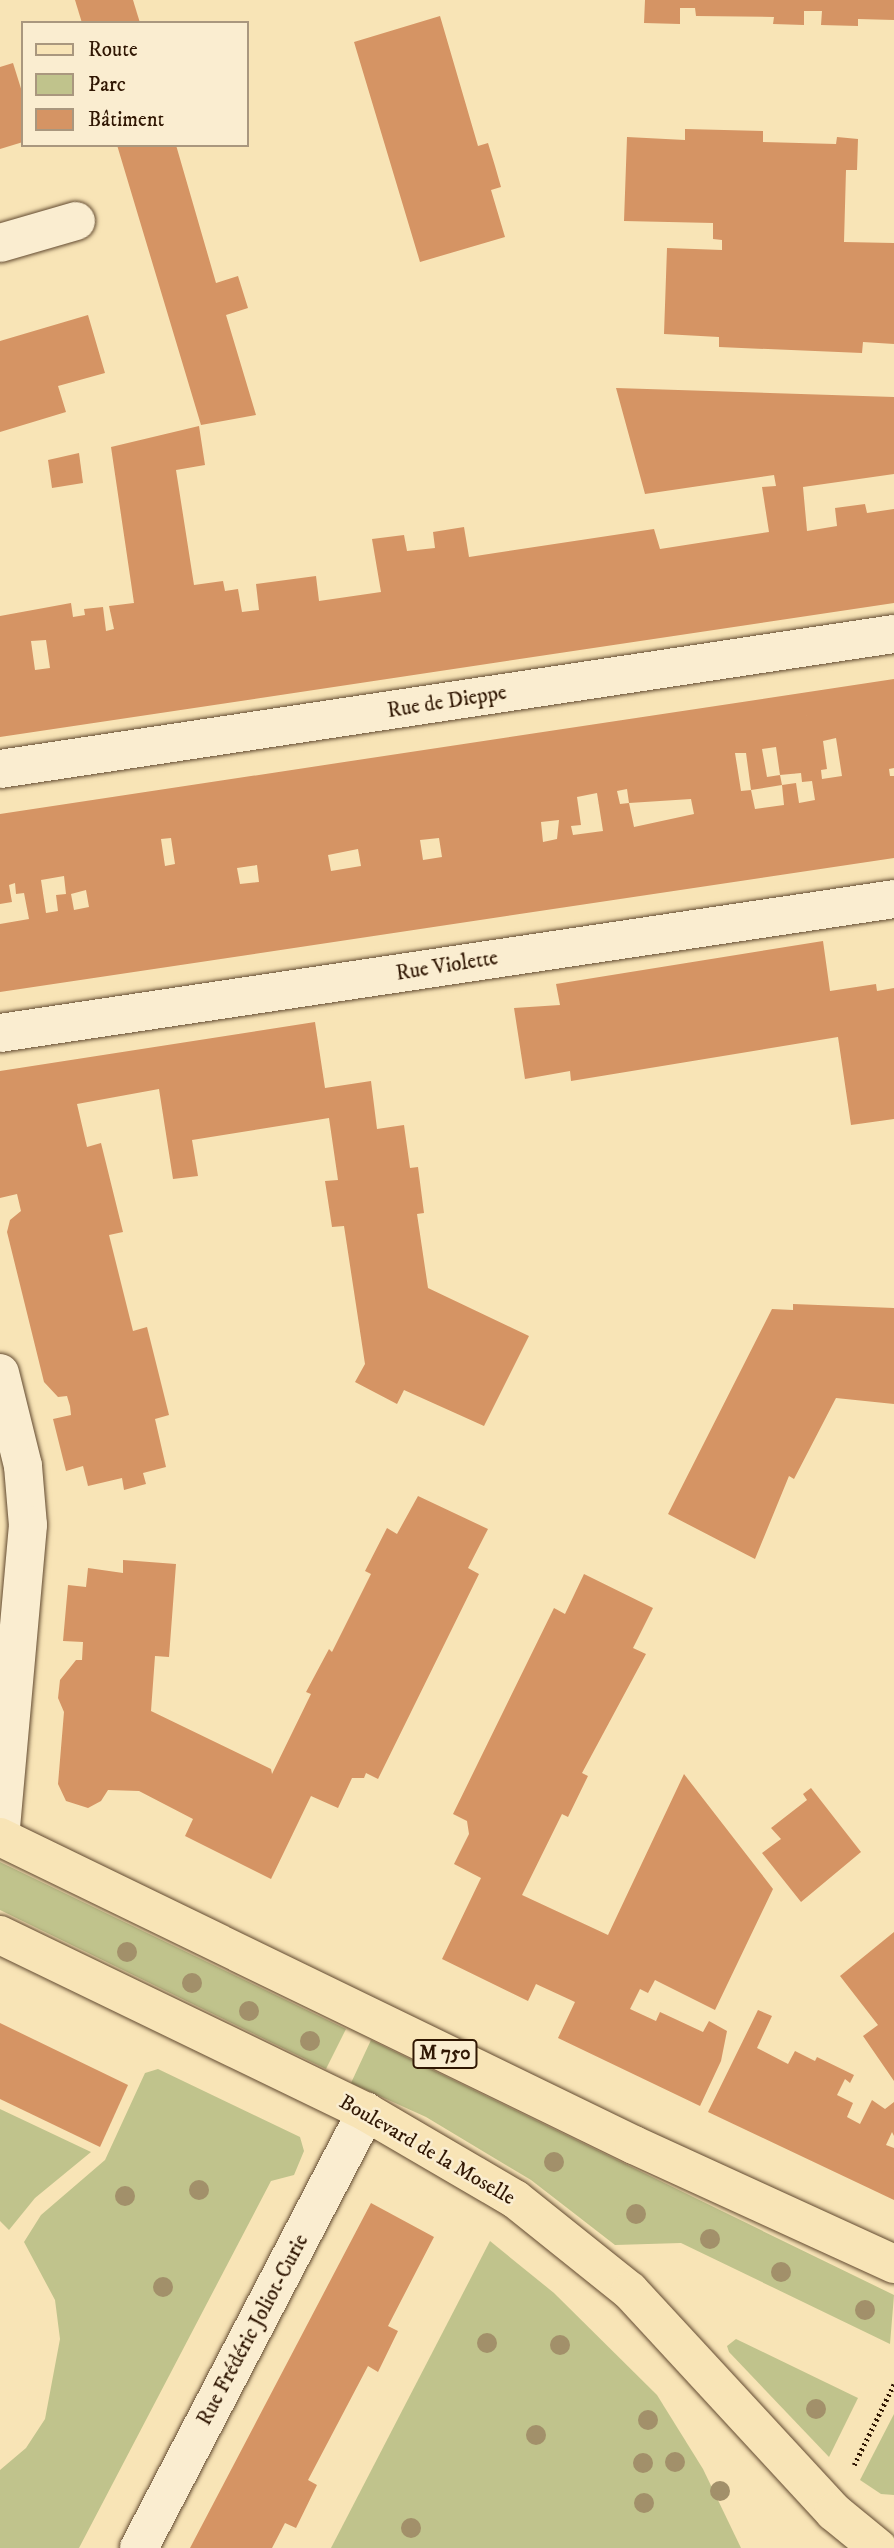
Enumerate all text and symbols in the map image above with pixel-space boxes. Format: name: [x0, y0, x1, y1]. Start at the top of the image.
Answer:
legend: [21, 21, 248, 147]
text: Route: [88, 37, 138, 63]
text: Parc: [88, 72, 126, 98]
text: Bâtiment: [88, 107, 164, 133]
street label: Rue de Dieppe: [386, 680, 508, 724]
street label: Rue Violette: [394, 945, 500, 987]
road number: M 750: [412, 2038, 478, 2070]
street label: Boulevard de la Moselle: [335, 2089, 519, 2211]
street label: Rue Frédéric Joliot-Curie: [192, 2230, 314, 2430]

